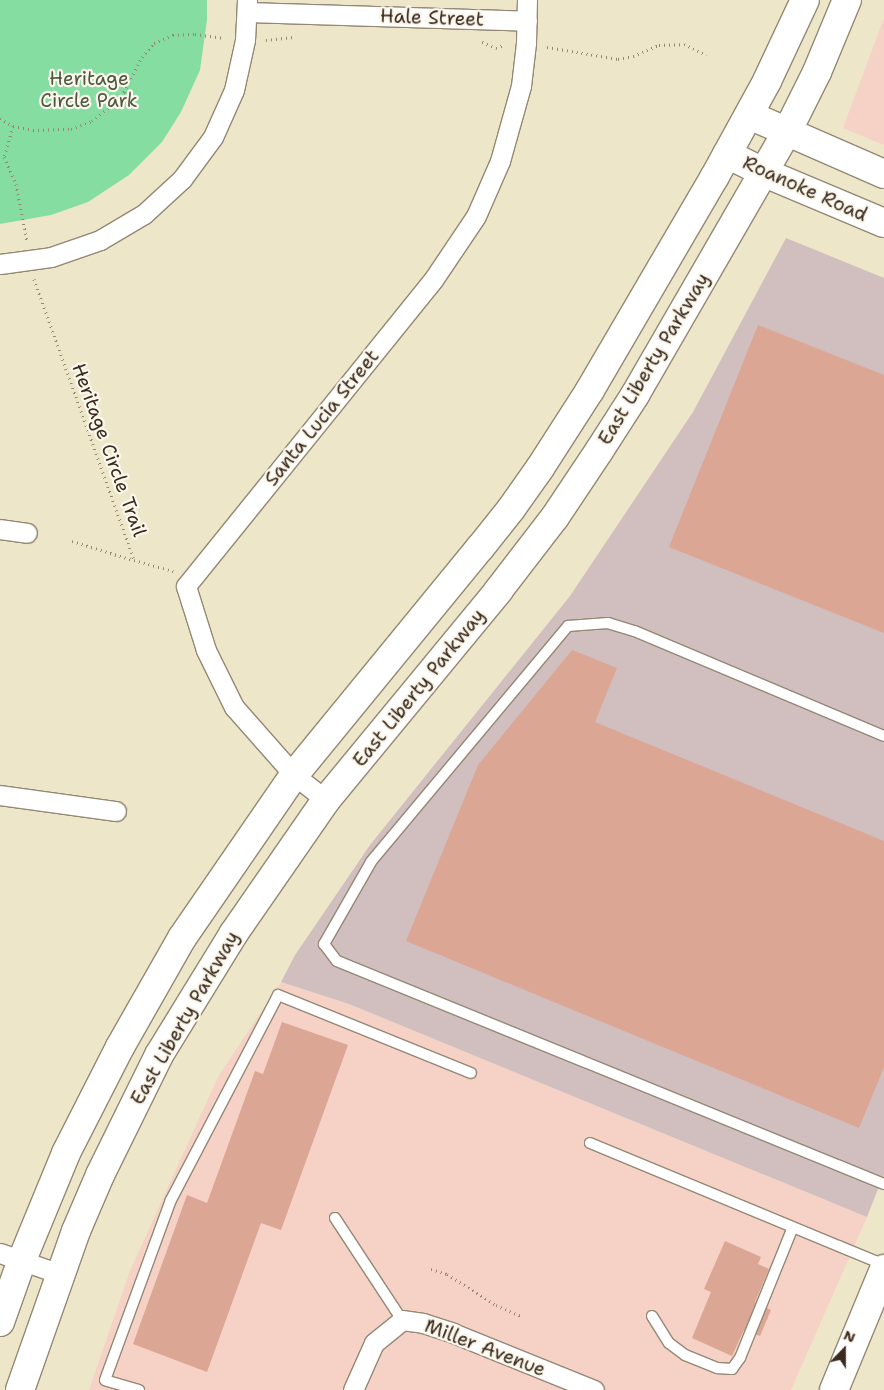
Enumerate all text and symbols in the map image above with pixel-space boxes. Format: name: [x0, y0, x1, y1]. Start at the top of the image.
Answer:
street label: Hale Street: [380, 5, 484, 31]
park label: Heritage Circle Park: [40, 68, 138, 112]
street label: Roanoke Road: [739, 151, 871, 227]
street label: East Liberty Parkway: [594, 269, 714, 449]
street label: Santa Lucia Street: [260, 345, 384, 491]
street label: Heritage Circle Trail: [67, 360, 151, 540]
street label: East Liberty Parkway: [348, 604, 490, 772]
street label: East Liberty Parkway: [126, 927, 244, 1109]
street label: Miller Avenue: [421, 1315, 549, 1381]
north arrow: [819, 1325, 869, 1375]
text: N: [841, 1326, 858, 1347]

